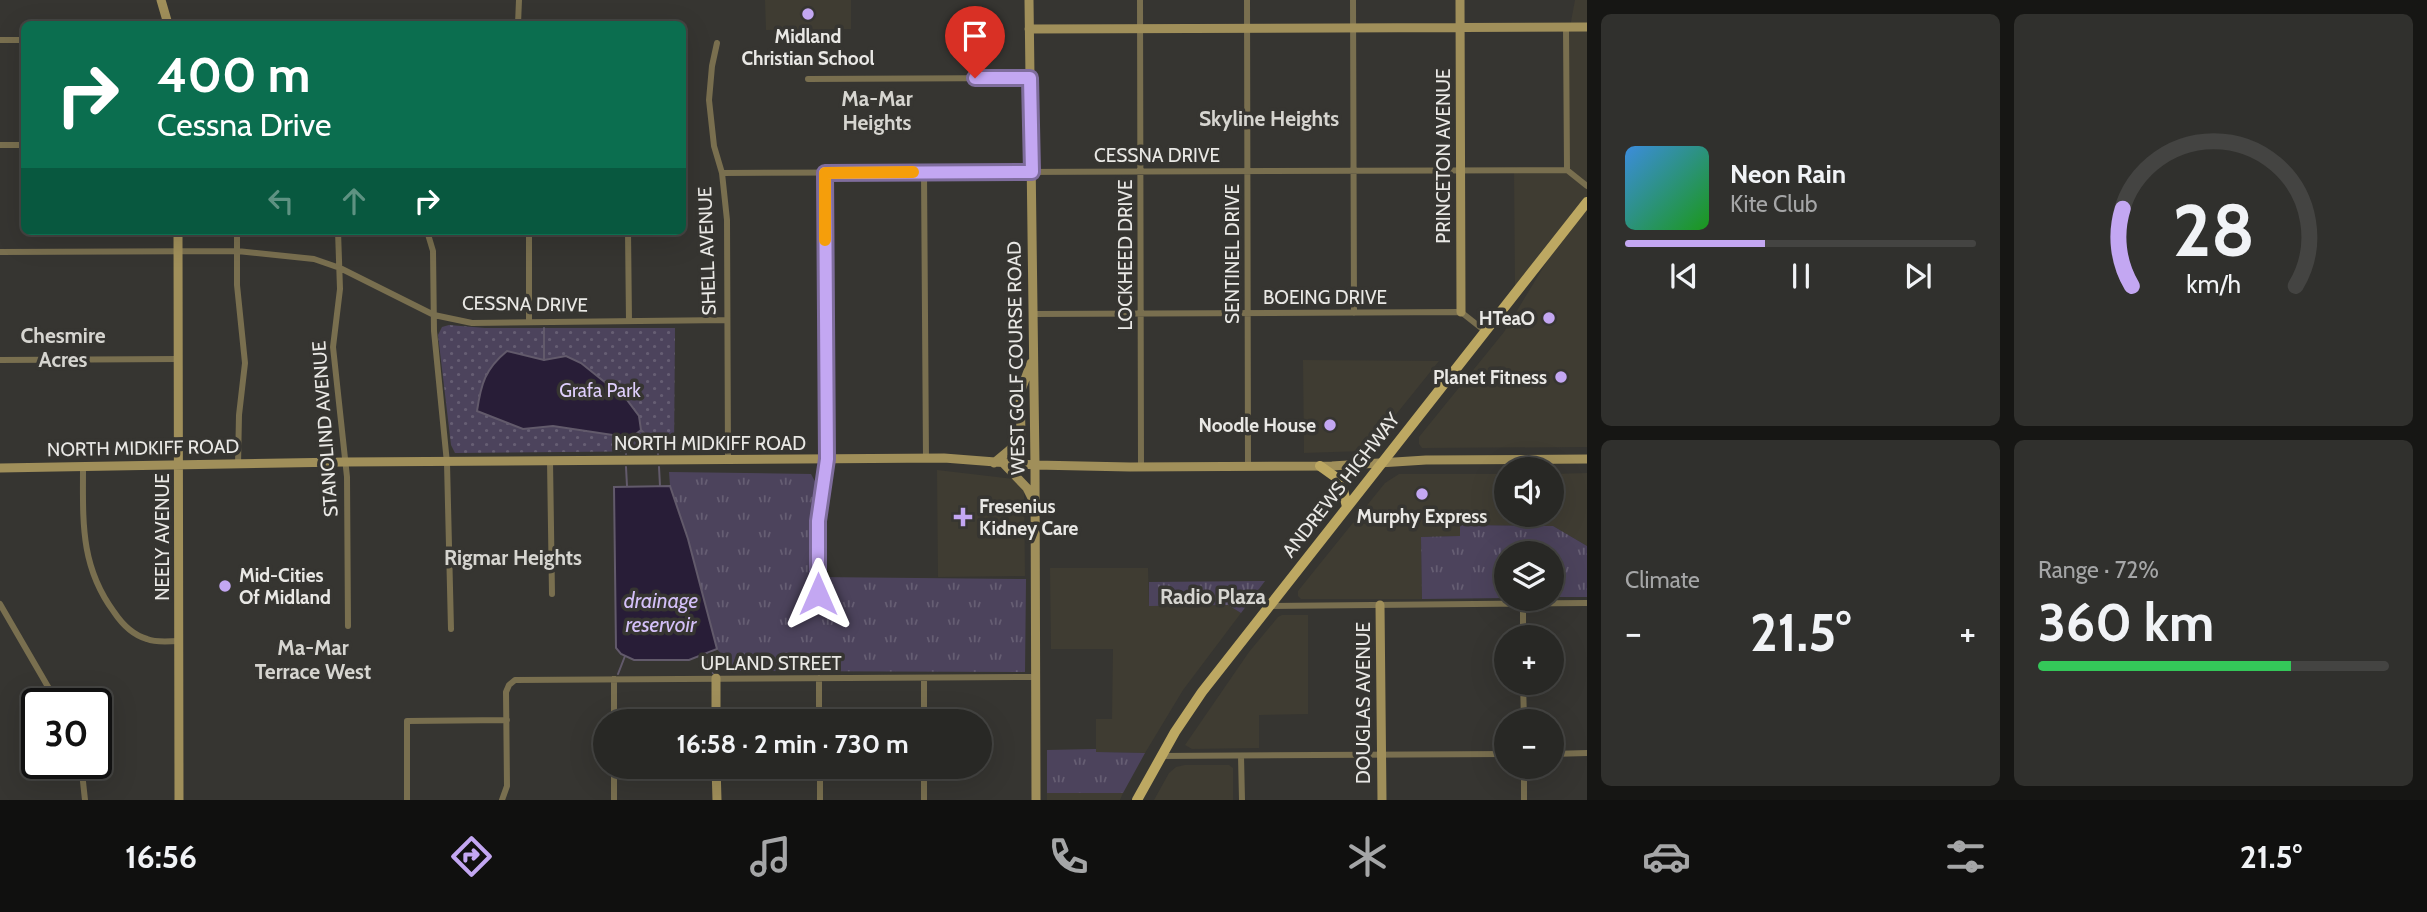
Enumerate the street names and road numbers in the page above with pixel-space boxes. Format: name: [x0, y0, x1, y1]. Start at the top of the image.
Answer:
street label: PRINCETON AVENUE: [1432, 68, 1455, 244]
street label: CESSNA DRIVE: [1094, 144, 1220, 167]
street label: LOCKHEED DRIVE: [1114, 180, 1137, 330]
street label: SENTINEL DRIVE: [1221, 184, 1244, 324]
street label: SHELL AVENUE: [693, 186, 721, 316]
street label: WEST GOLF COURSE ROAD: [1002, 241, 1030, 475]
street label: BOEING DRIVE: [1263, 286, 1387, 309]
street label: CESSNA DRIVE: [462, 291, 588, 317]
street label: STANOLIND AVENUE: [307, 340, 343, 518]
street label: ANDREWS HIGHWAY: [1277, 408, 1405, 562]
street label: NORTH MIDKIFF ROAD: [614, 432, 806, 455]
street label: NORTH MIDKIFF ROAD: [47, 435, 239, 461]
street label: NEELY AVENUE: [151, 473, 174, 601]
street label: DOUGLAS AVENUE: [1352, 622, 1375, 784]
street label: UPLAND STREET: [700, 652, 842, 675]

